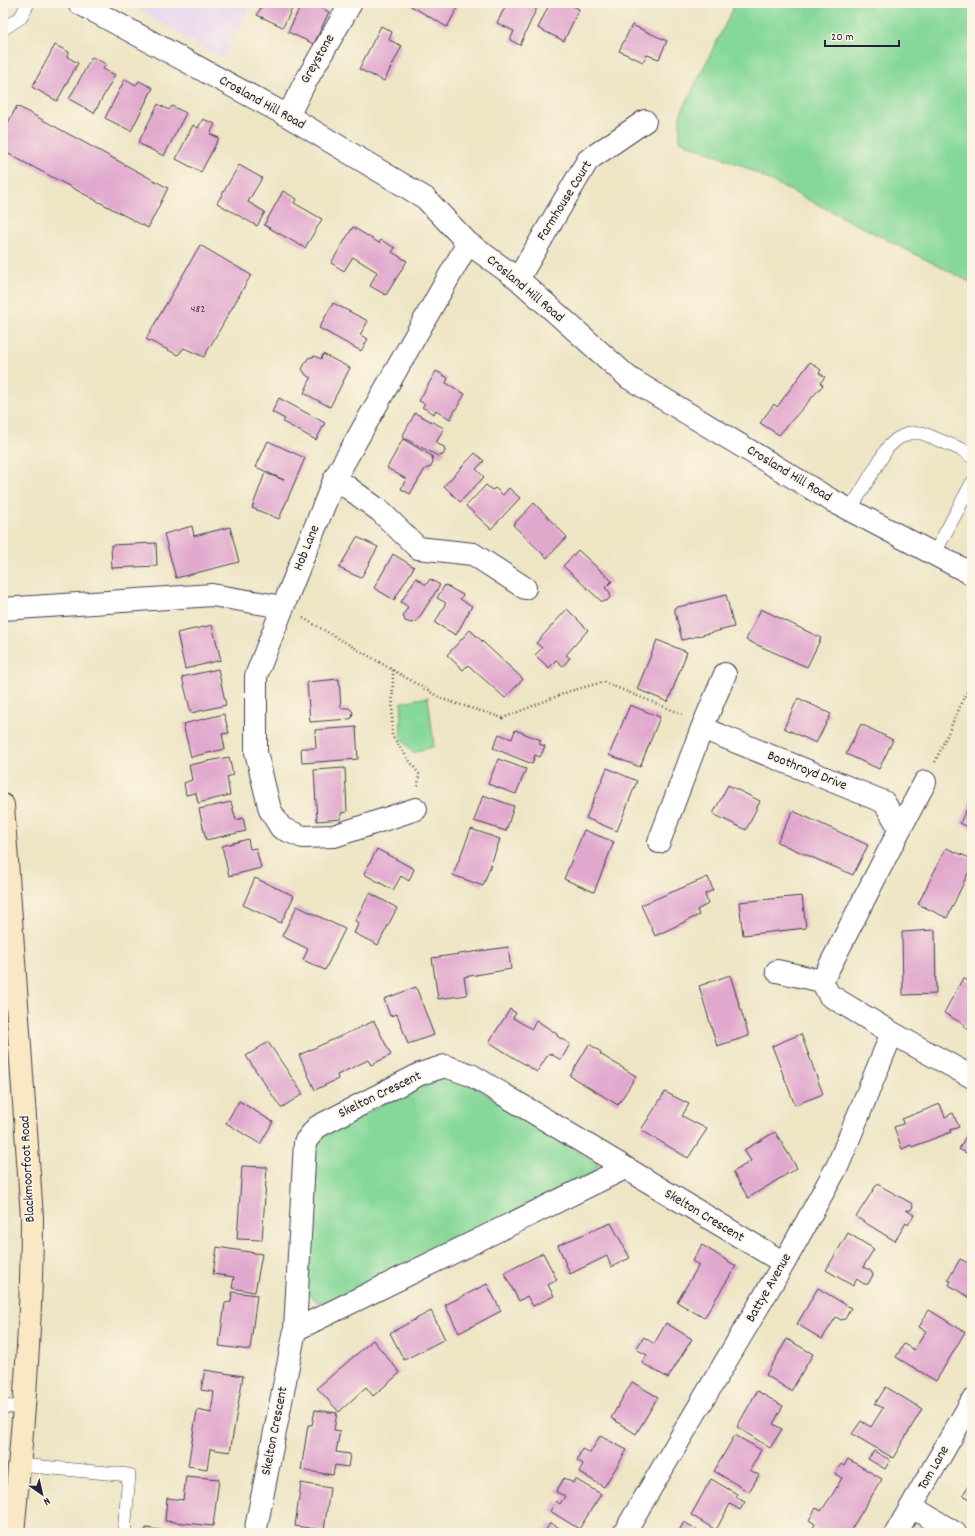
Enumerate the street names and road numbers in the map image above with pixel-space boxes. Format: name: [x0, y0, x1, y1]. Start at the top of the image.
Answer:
street label: Greystone: [296, 31, 340, 87]
street label: Crosland Hill Road: [215, 71, 309, 135]
street label: Farmhouse Court: [532, 157, 598, 245]
street label: Crosland Hill Road: [482, 250, 568, 328]
street label: Crosland Hill Road: [743, 441, 835, 507]
street label: Hob Lane: [289, 522, 325, 574]
street label: Boothroyd Drive: [764, 746, 850, 796]
street label: Skelton Crescent: [335, 1066, 425, 1124]
street label: Blackmoorfoot Road: [15, 1115, 41, 1223]
street label: Skelton Crescent: [660, 1184, 748, 1248]
street label: Battye Avenue: [741, 1250, 797, 1326]
street label: Skelton Crescent: [257, 1385, 293, 1477]
street label: Tom Lane: [913, 1442, 955, 1494]

